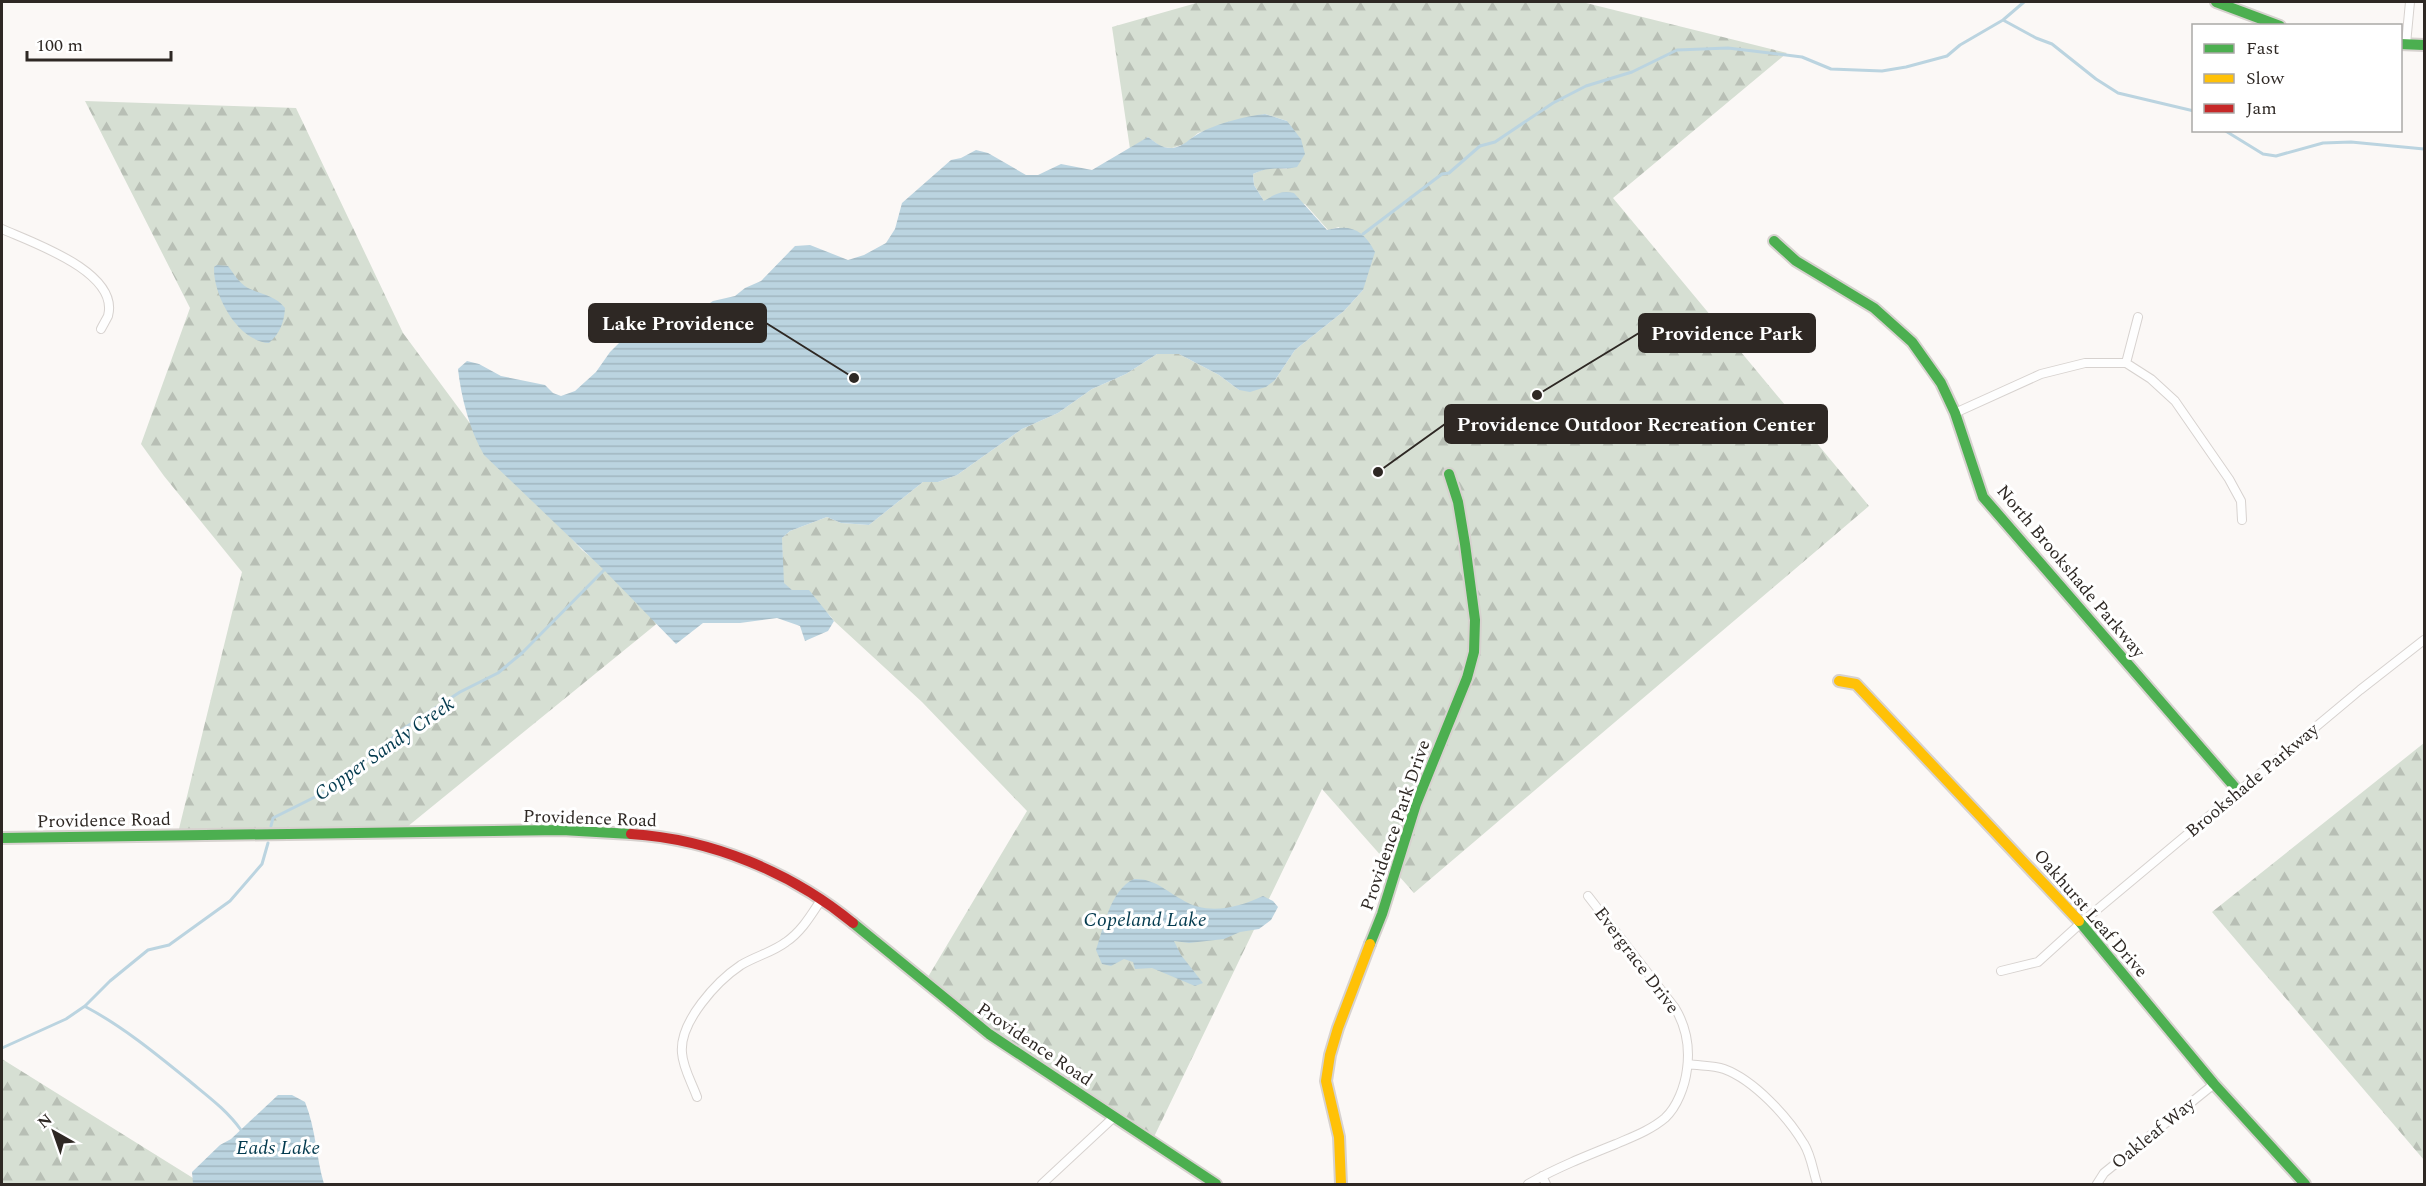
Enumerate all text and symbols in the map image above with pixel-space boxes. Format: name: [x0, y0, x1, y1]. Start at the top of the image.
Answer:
scale bar: [27, 24, 171, 62]
legend: [2192, 24, 2402, 132]
text: 100 m: [36, 32, 83, 59]
text: Fast: [2246, 35, 2279, 62]
text: Slow: [2246, 65, 2285, 92]
text: Jam: [2246, 95, 2277, 122]
callout: Lake Providence: [589, 304, 766, 342]
text: Lake Providence: [602, 309, 754, 339]
callout: Providence Park: [1639, 314, 1815, 352]
text: Providence Park: [1651, 319, 1803, 349]
callout: Providence Outdoor Recreation Center: [1445, 405, 1827, 443]
text: Providence Outdoor Recreation Center: [1457, 410, 1816, 440]
street label: North Brookshade Parkway: [1990, 479, 2152, 665]
water label: Copper Sandy Creek: [308, 689, 461, 809]
street label: Brookshade Parkway: [2180, 716, 2326, 844]
street label: Providence Park Drive: [1354, 736, 1437, 914]
street label: Providence Road: [522, 803, 657, 834]
street label: Providence Road: [37, 806, 171, 835]
street label: Oakhurst Leaf Drive: [2027, 843, 2154, 984]
street label: Evergrace Drive: [1587, 901, 1686, 1020]
water label: Copeland Lake: [1083, 905, 1207, 935]
street label: Providence Road: [972, 996, 1098, 1093]
street label: Oakleaf Way: [2106, 1090, 2202, 1176]
north arrow: [24, 1102, 84, 1162]
text: N: [32, 1108, 58, 1135]
water label: Eads Lake: [236, 1133, 320, 1163]

